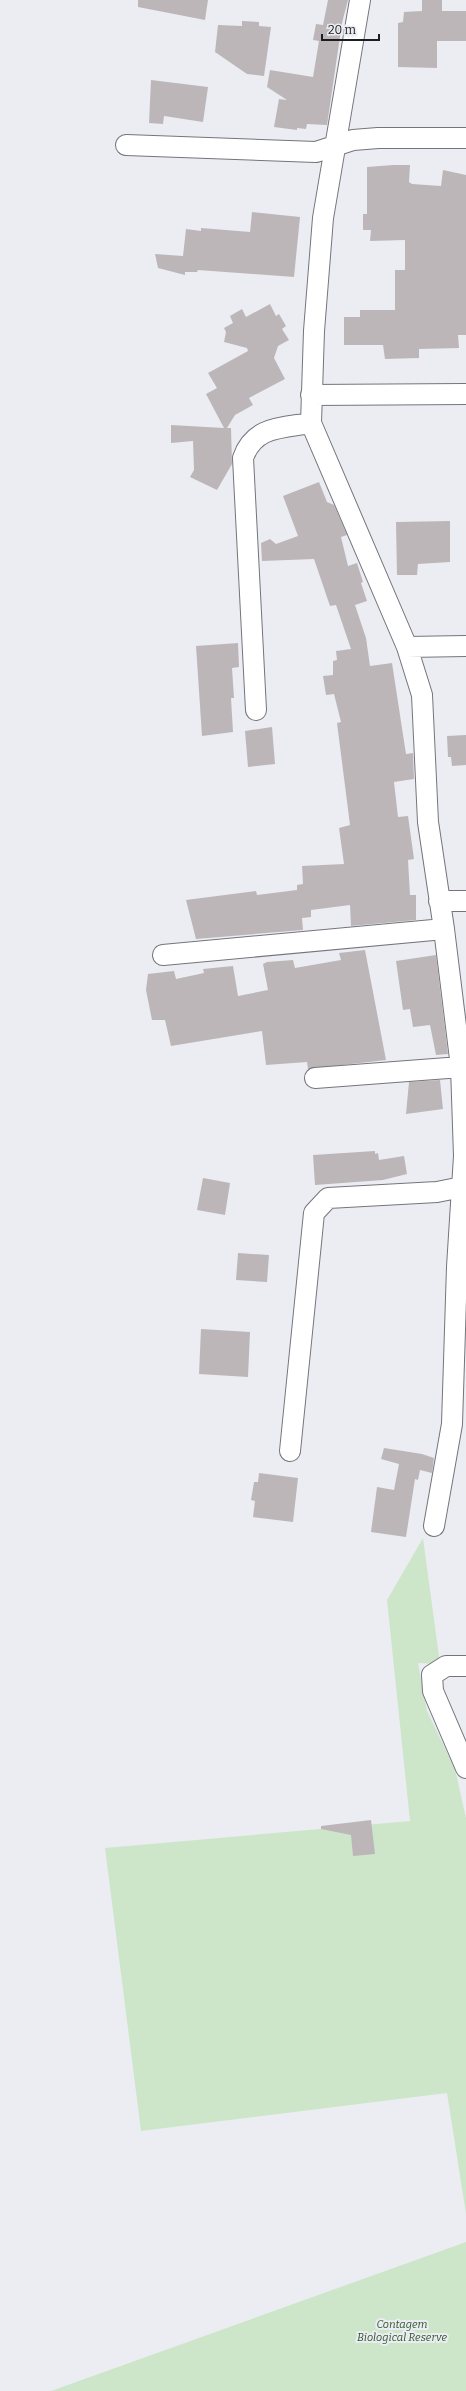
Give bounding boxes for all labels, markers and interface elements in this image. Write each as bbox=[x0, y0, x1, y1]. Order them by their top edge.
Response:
scale bar bbox=[322, 16, 379, 42]
text: 20 m bbox=[328, 23, 357, 37]
park label: Contagem Biological Reserve bbox=[357, 2318, 447, 2344]

